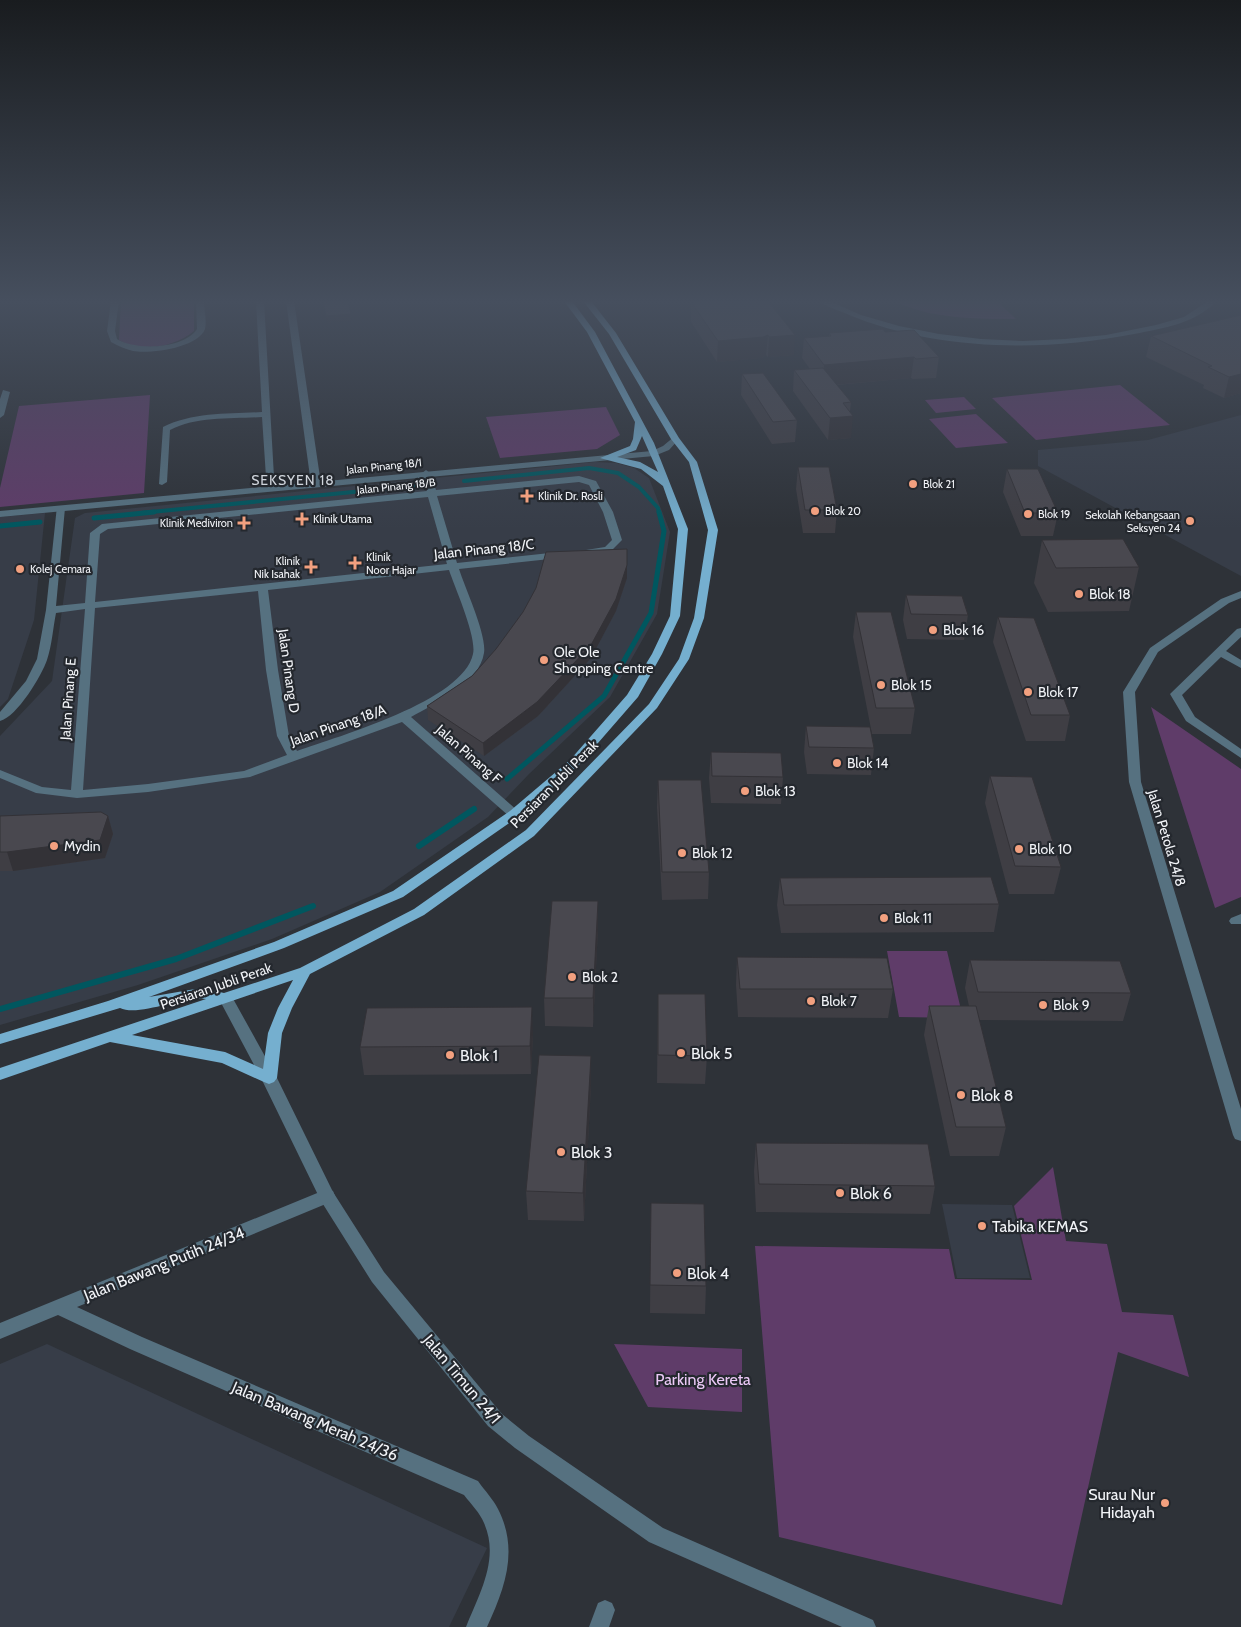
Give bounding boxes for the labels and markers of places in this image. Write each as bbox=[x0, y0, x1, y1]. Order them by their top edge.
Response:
place label: Blok 21 bbox=[923, 477, 955, 491]
marker: Blok 21 bbox=[907, 478, 919, 490]
marker: Klinik Dr. Rosli bbox=[520, 489, 534, 503]
place label: Klinik Dr. Rosli bbox=[538, 489, 603, 503]
place label: Blok 20 bbox=[825, 504, 861, 518]
marker: Blok 20 bbox=[809, 505, 821, 517]
place label: Blok 19 bbox=[1038, 507, 1070, 521]
marker: Blok 19 bbox=[1022, 508, 1034, 520]
place label: Sekolah Kebangsaan Seksyen 24 bbox=[1085, 508, 1181, 535]
marker: Klinik Utama bbox=[295, 512, 309, 526]
place label: Klinik Utama bbox=[313, 512, 373, 526]
marker: Sekolah Kebangsaan Seksyen 24 bbox=[1184, 515, 1196, 527]
place label: Klinik Mediviron bbox=[160, 516, 233, 530]
marker: Klinik Mediviron bbox=[237, 516, 251, 530]
place label: Klinik Noor Hajar bbox=[366, 550, 416, 577]
place label: Klinik Nik Isahak bbox=[254, 554, 300, 581]
marker: Klinik Noor Hajar bbox=[348, 556, 362, 570]
marker: Klinik Nik Isahak bbox=[304, 560, 318, 574]
place label: Kolej Cemara bbox=[30, 562, 91, 576]
marker: Kolej Cemara bbox=[14, 563, 26, 575]
place label: Blok 18 bbox=[1089, 585, 1131, 603]
marker: Blok 18 bbox=[1073, 588, 1085, 600]
place label: Blok 16 bbox=[943, 621, 984, 639]
marker: Blok 16 bbox=[927, 624, 939, 636]
place label: Ole Ole Shopping Centre bbox=[554, 643, 653, 677]
marker: Ole Ole Shopping Centre bbox=[538, 654, 550, 666]
place label: Blok 15 bbox=[891, 676, 932, 694]
marker: Blok 15 bbox=[875, 679, 887, 691]
place label: Blok 17 bbox=[1038, 683, 1078, 701]
marker: Blok 17 bbox=[1022, 686, 1034, 698]
place label: Blok 14 bbox=[847, 754, 888, 772]
marker: Blok 14 bbox=[831, 757, 843, 769]
place label: Blok 13 bbox=[755, 782, 796, 800]
marker: Blok 13 bbox=[739, 785, 751, 797]
place label: Mydin bbox=[64, 837, 101, 855]
marker: Mydin bbox=[48, 840, 60, 852]
place label: Blok 10 bbox=[1029, 840, 1072, 858]
marker: Blok 10 bbox=[1013, 843, 1025, 855]
place label: Blok 12 bbox=[692, 844, 733, 862]
marker: Blok 12 bbox=[676, 847, 688, 859]
place label: Blok 11 bbox=[894, 909, 932, 927]
marker: Blok 11 bbox=[878, 912, 890, 924]
place label: Blok 2 bbox=[582, 968, 618, 986]
marker: Blok 2 bbox=[566, 971, 578, 983]
place label: Blok 7 bbox=[821, 992, 857, 1010]
marker: Blok 7 bbox=[805, 995, 817, 1007]
place label: Blok 9 bbox=[1053, 996, 1090, 1014]
marker: Blok 9 bbox=[1037, 999, 1049, 1011]
place label: Blok 5 bbox=[691, 1044, 732, 1063]
place label: Blok 1 bbox=[460, 1046, 498, 1065]
marker: Blok 5 bbox=[675, 1047, 687, 1059]
marker: Blok 1 bbox=[444, 1049, 456, 1061]
place label: Blok 8 bbox=[971, 1086, 1013, 1105]
marker: Blok 8 bbox=[955, 1089, 967, 1101]
place label: Blok 3 bbox=[571, 1143, 612, 1162]
marker: Blok 3 bbox=[555, 1146, 567, 1158]
place label: Blok 6 bbox=[850, 1184, 892, 1203]
marker: Blok 6 bbox=[834, 1187, 846, 1199]
place label: Tabika KEMAS bbox=[992, 1217, 1088, 1236]
marker: Tabika KEMAS bbox=[976, 1220, 988, 1232]
place label: Blok 4 bbox=[687, 1264, 729, 1283]
marker: Blok 4 bbox=[671, 1267, 683, 1279]
place label: Surau Nur Hidayah bbox=[1088, 1485, 1156, 1522]
marker: Surau Nur Hidayah bbox=[1159, 1497, 1171, 1509]

